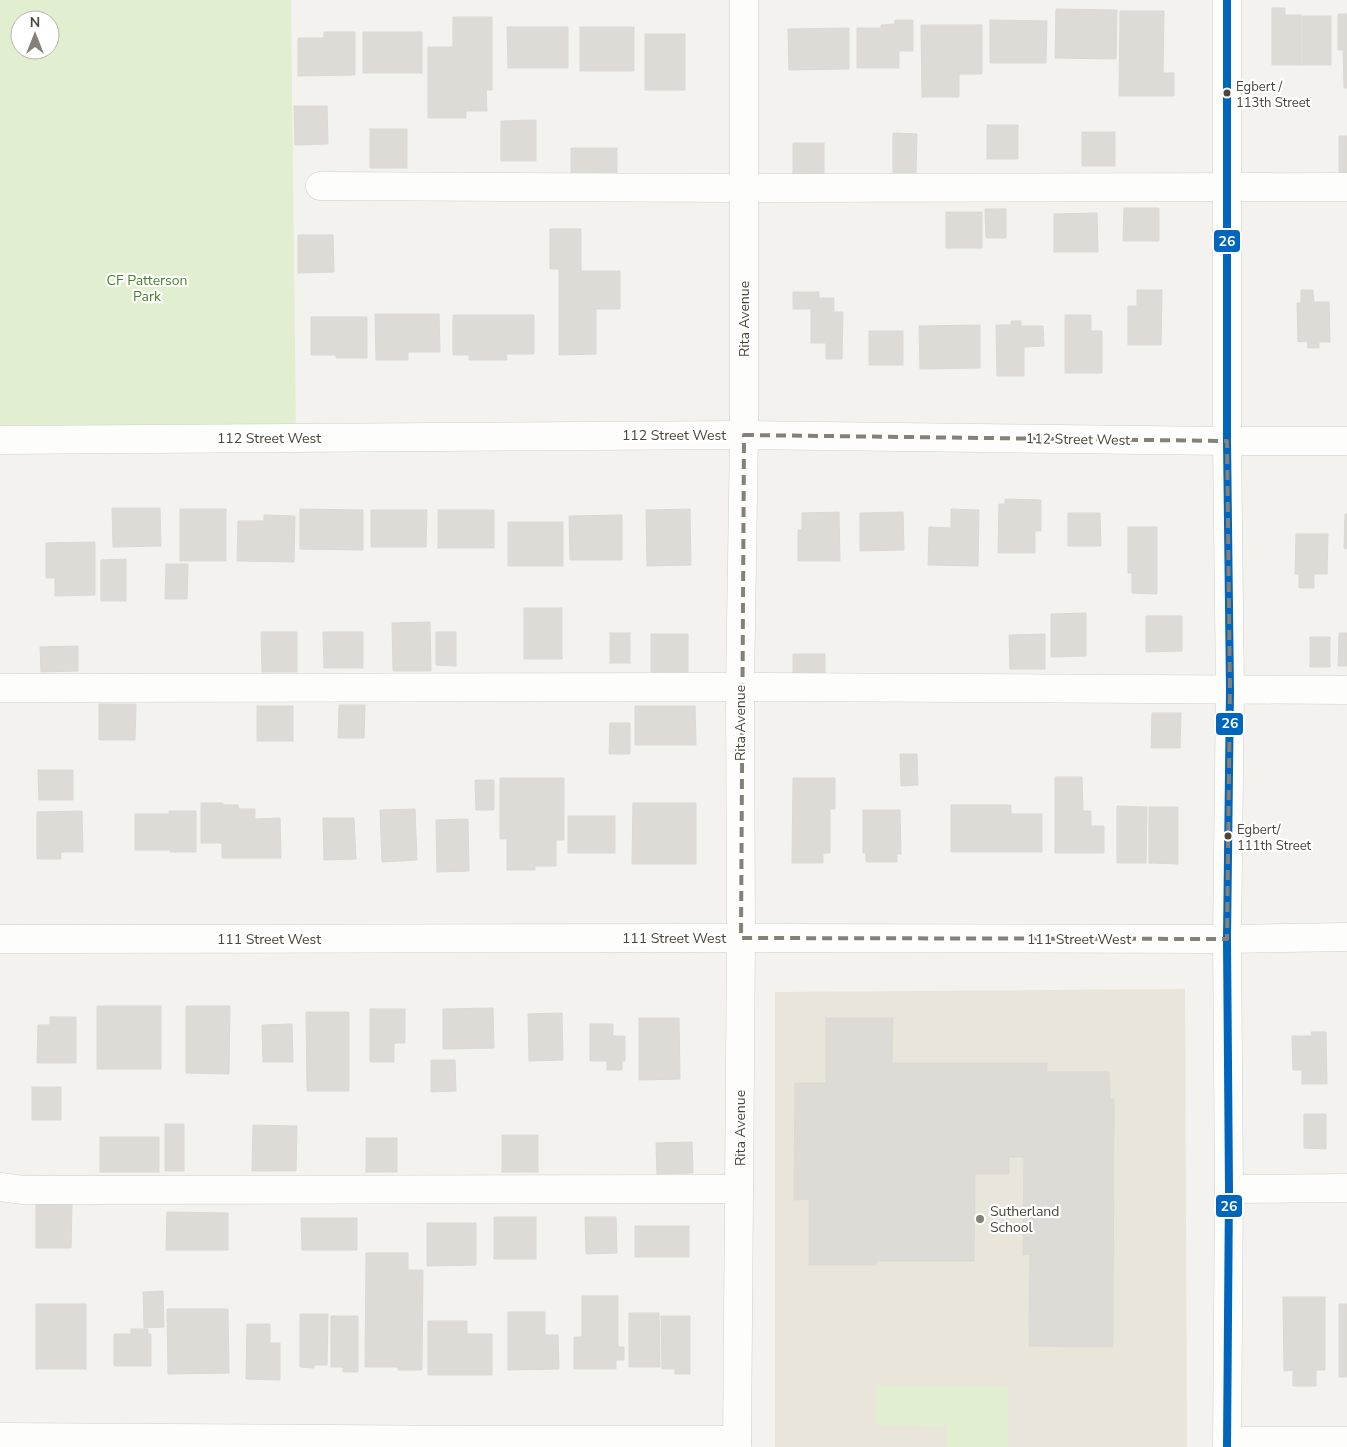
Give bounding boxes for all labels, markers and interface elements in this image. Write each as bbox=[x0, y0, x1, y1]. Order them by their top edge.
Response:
north arrow bbox=[10, 10, 60, 60]
text: N bbox=[30, 13, 40, 32]
place label: Egbert / 113th Street bbox=[1236, 78, 1311, 112]
marker: Egbert / 113th Street bbox=[1222, 88, 1232, 98]
line badge: 26 bbox=[1213, 229, 1241, 253]
text: 26 bbox=[1219, 232, 1235, 251]
park label: CF Patterson Park bbox=[106, 271, 188, 306]
street label: Rita Avenue bbox=[735, 281, 754, 357]
street label: 112 Street West bbox=[622, 426, 726, 445]
street label: 112 Street West bbox=[217, 429, 321, 448]
street label: 112 Street West bbox=[1026, 429, 1130, 450]
street label: Rita Avenue bbox=[731, 685, 750, 761]
line badge: 26 bbox=[1215, 712, 1244, 736]
text: 26 bbox=[1222, 714, 1238, 733]
place label: Egbert/ 111th Street bbox=[1237, 821, 1312, 855]
marker: Egbert/ 111th Street bbox=[1223, 831, 1233, 841]
street label: 111 Street West bbox=[622, 929, 726, 948]
street label: 111 Street West bbox=[217, 930, 321, 949]
street label: 111 Street West bbox=[1027, 930, 1131, 949]
street label: Rita Avenue bbox=[731, 1090, 750, 1166]
line badge: 26 bbox=[1215, 1194, 1243, 1218]
text: 26 bbox=[1221, 1197, 1237, 1216]
place label: Sutherland School bbox=[990, 1202, 1059, 1237]
marker: Sutherland School bbox=[974, 1213, 986, 1225]

